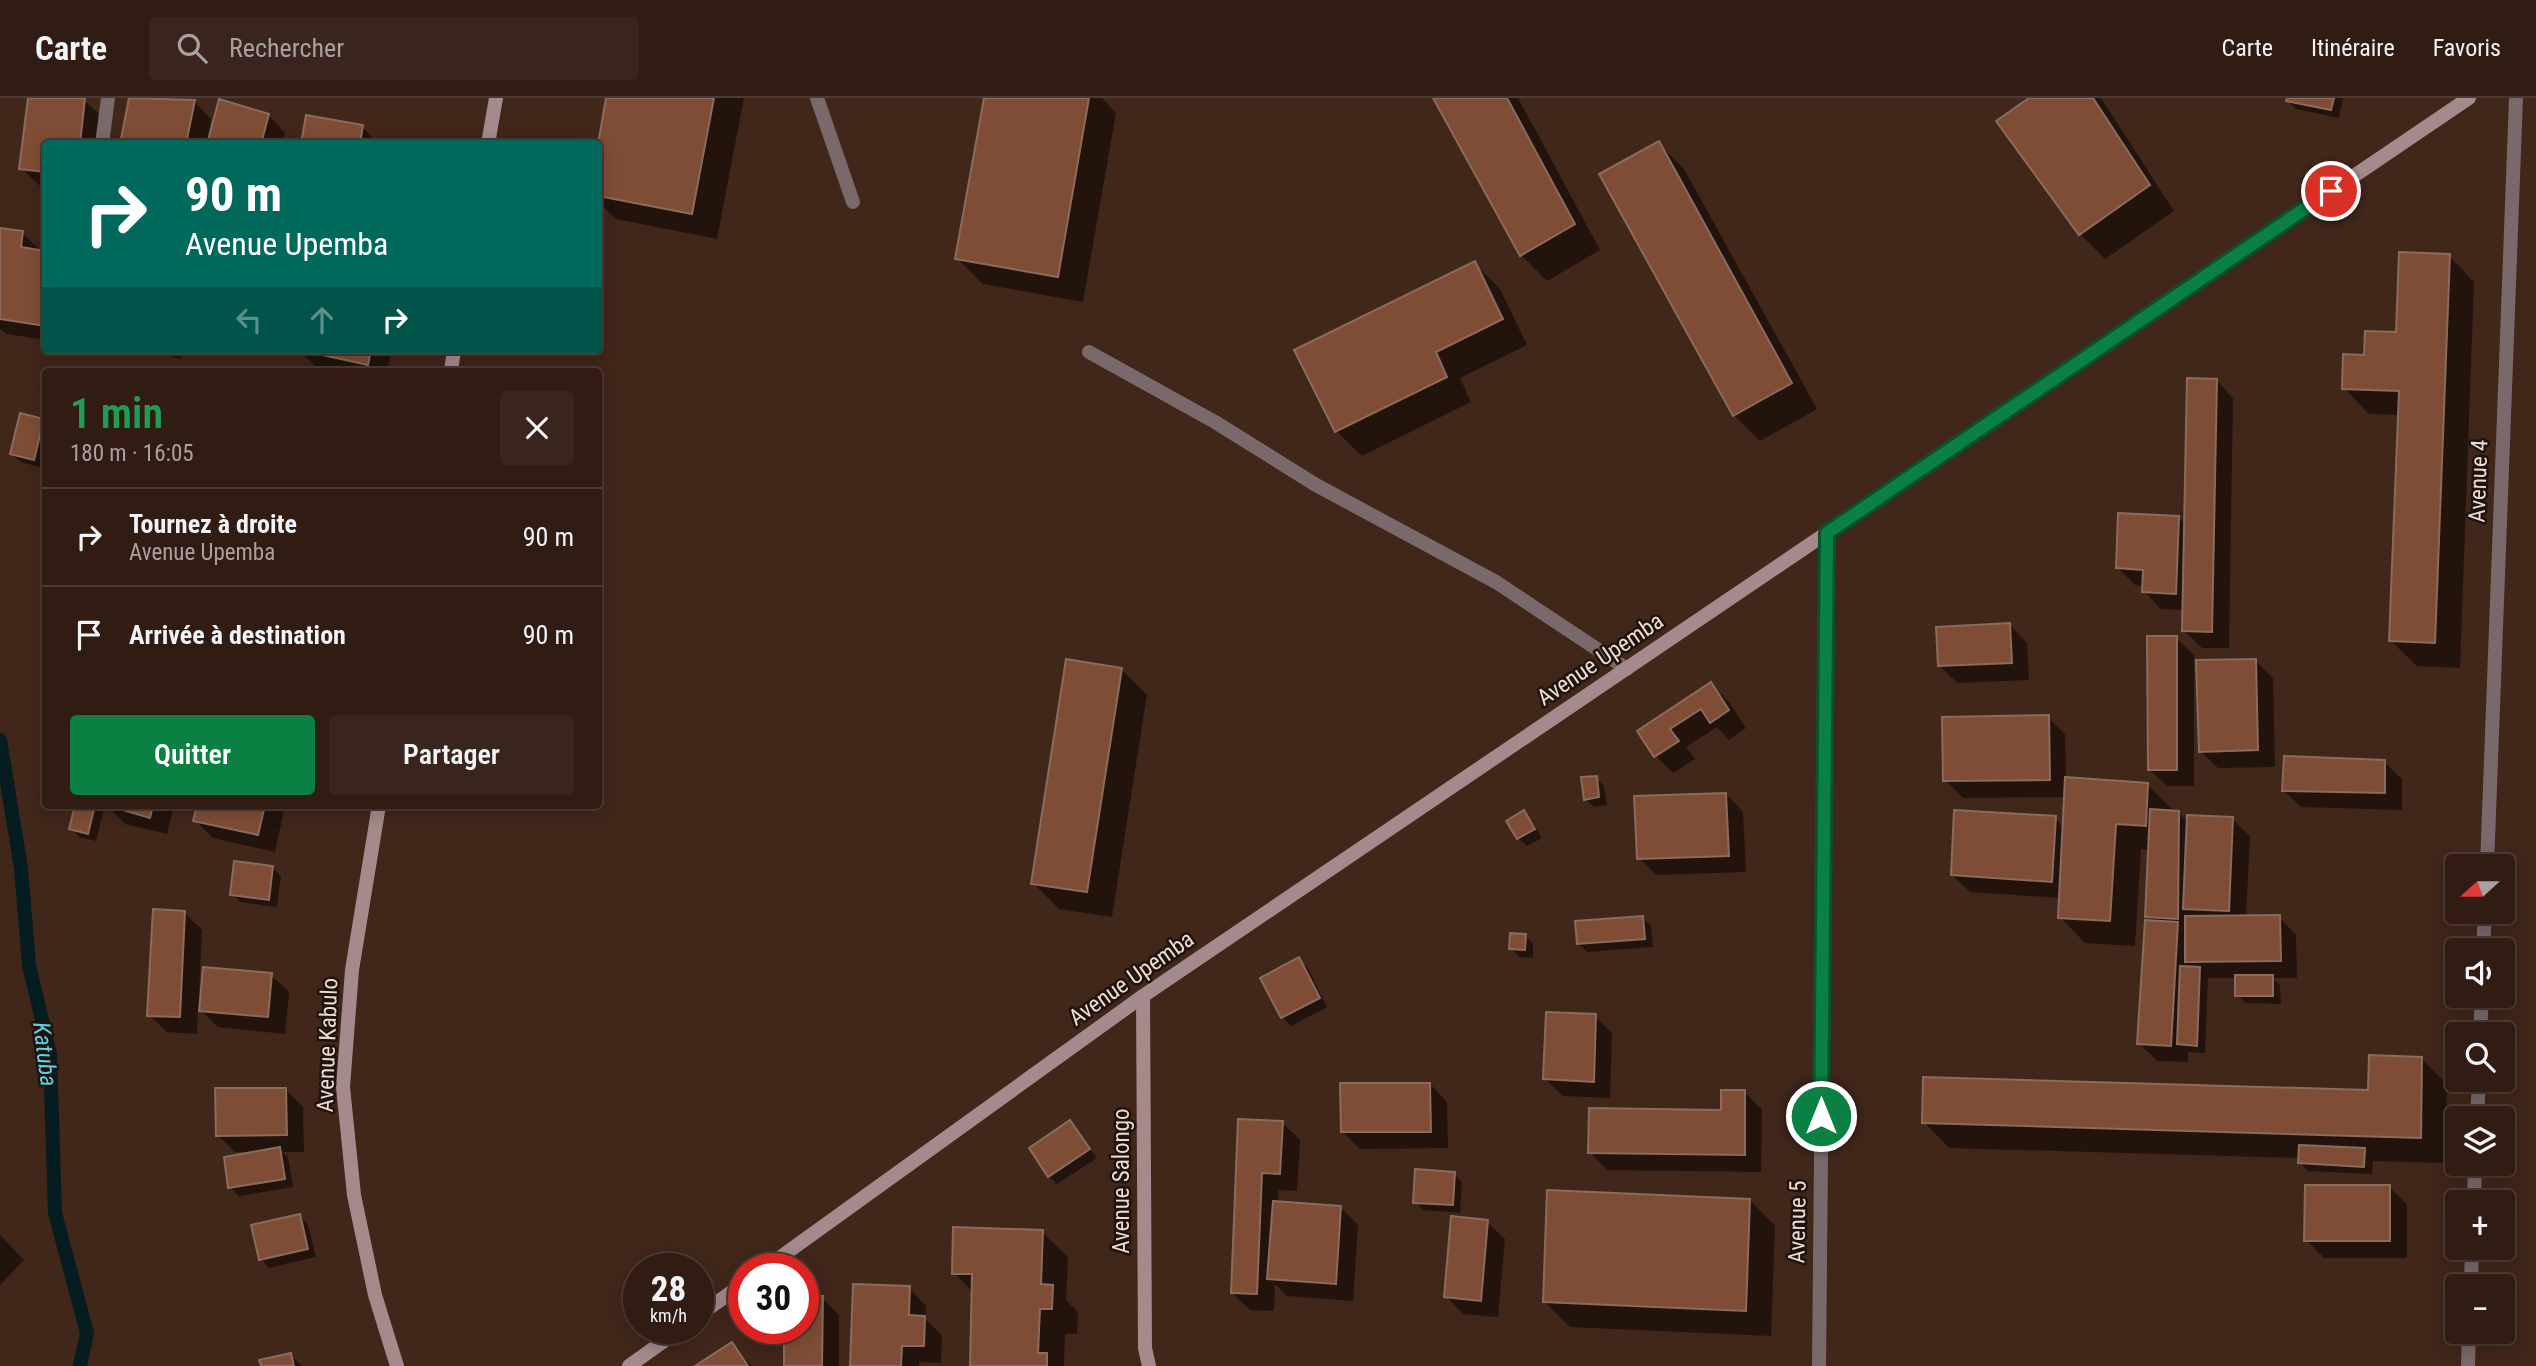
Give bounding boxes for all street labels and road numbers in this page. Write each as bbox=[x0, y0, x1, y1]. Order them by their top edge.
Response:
street label: Avenue 4 bbox=[2464, 439, 2493, 523]
street label: Avenue Upemba bbox=[1532, 607, 1668, 711]
street label: Avenue Upemba bbox=[1064, 925, 1199, 1031]
street label: Avenue Kabulo bbox=[312, 977, 343, 1113]
street label: Avenue Salongo bbox=[1108, 1108, 1135, 1254]
street label: Avenue 5 bbox=[1783, 1180, 1812, 1264]

